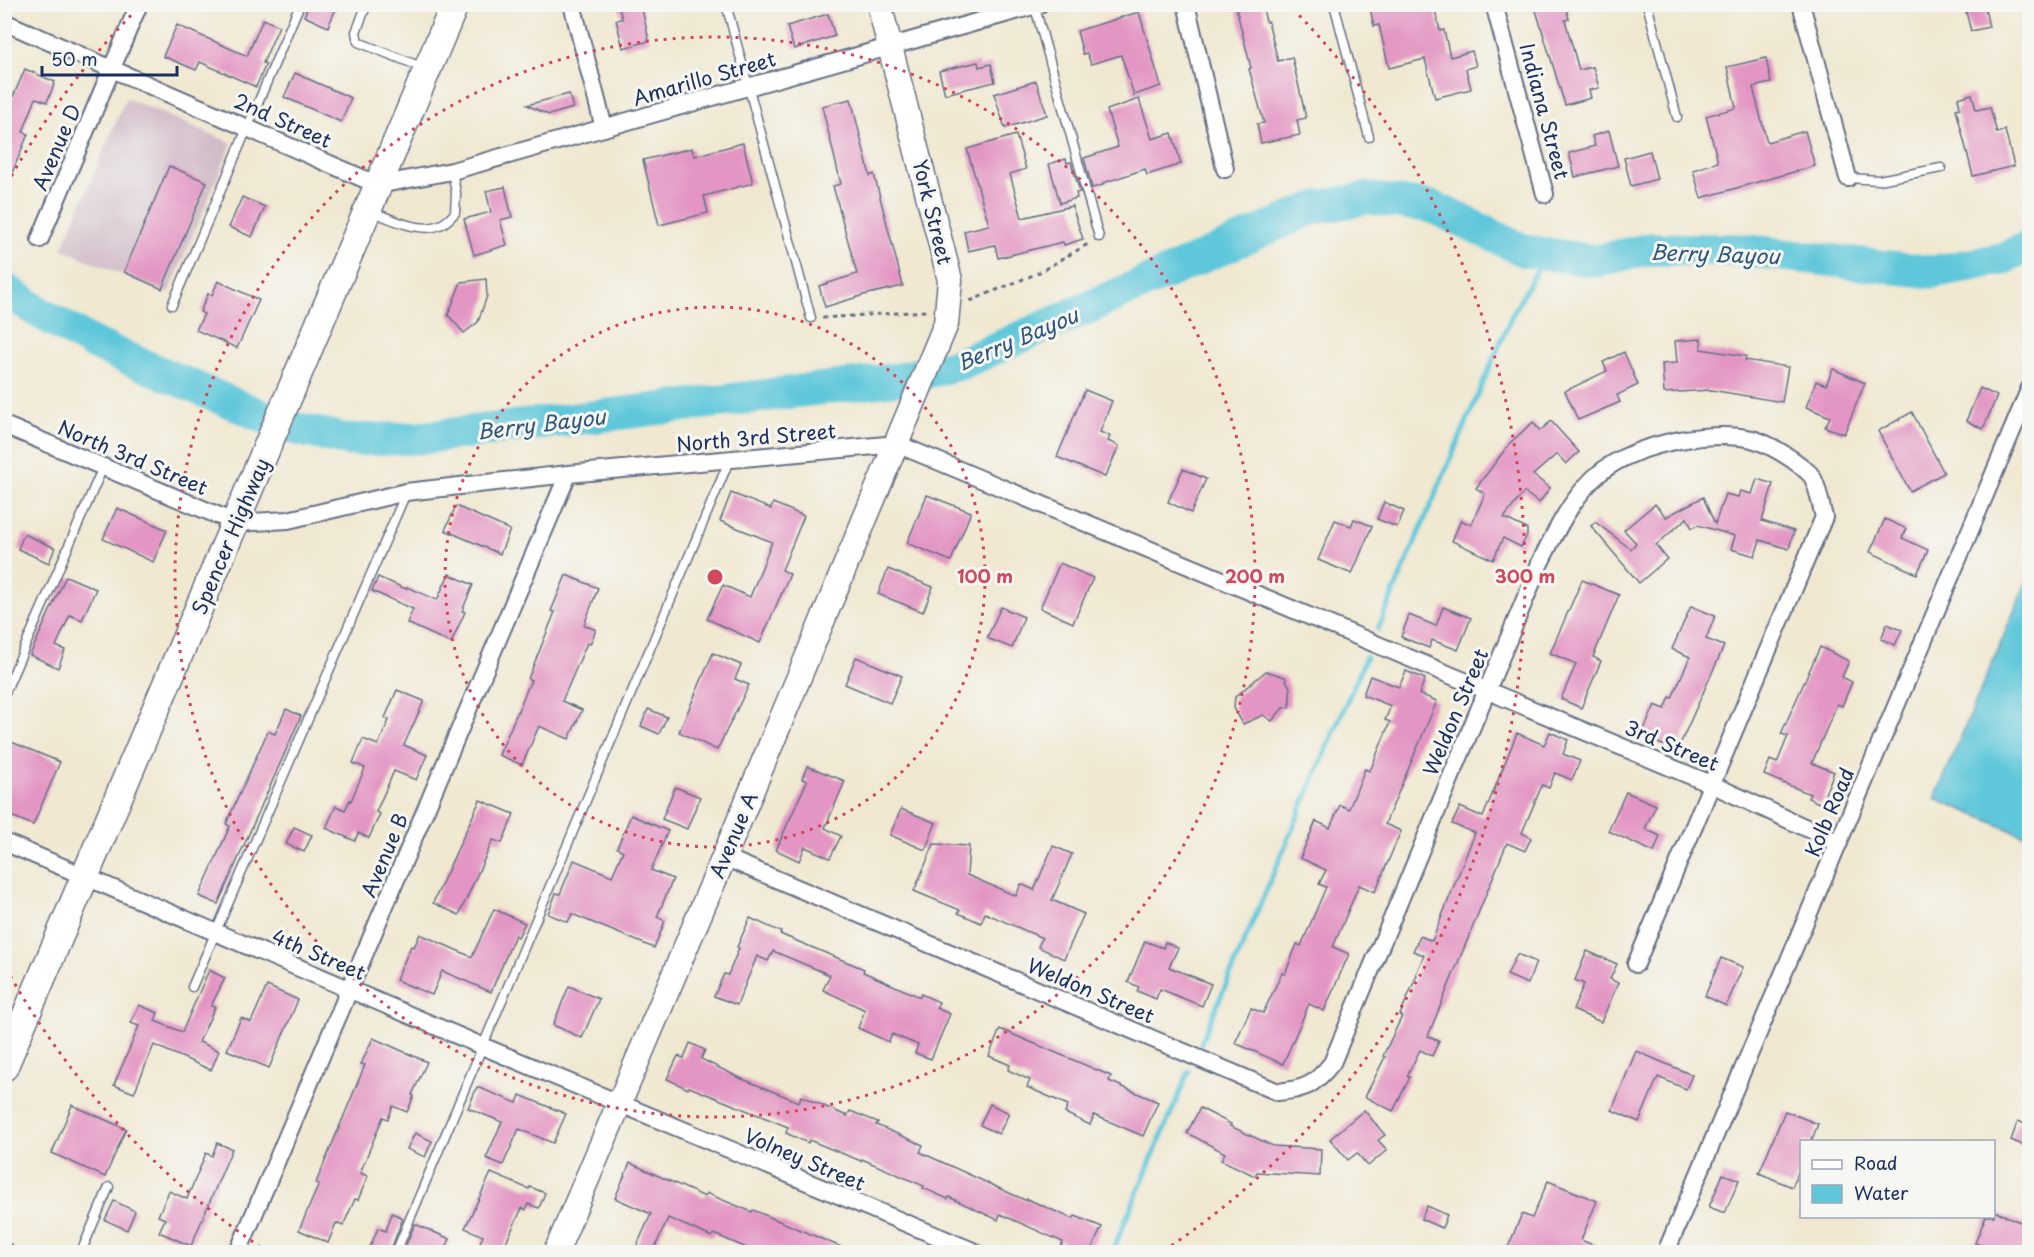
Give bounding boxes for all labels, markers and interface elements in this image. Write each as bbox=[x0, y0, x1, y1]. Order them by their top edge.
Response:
scale bar bbox=[42, 39, 177, 77]
street label: Indiana Street bbox=[1512, 40, 1578, 182]
street label: Amarillo Street bbox=[629, 43, 779, 113]
text: 50 m bbox=[51, 45, 98, 72]
street label: 2nd Street bbox=[229, 85, 337, 155]
street label: Avenue D bbox=[24, 99, 88, 195]
street label: York Street bbox=[905, 156, 961, 268]
water label: Berry Bayou bbox=[1650, 235, 1782, 271]
water label: Berry Bayou bbox=[951, 297, 1084, 378]
water label: Berry Bayou bbox=[475, 399, 609, 447]
street label: North 3rd Street bbox=[53, 412, 213, 502]
street label: North 3rd Street bbox=[675, 415, 837, 459]
street label: Spencer Highway bbox=[183, 453, 277, 619]
text: 100 m bbox=[957, 562, 1013, 589]
text: 200 m bbox=[1225, 562, 1285, 589]
text: 300 m bbox=[1495, 562, 1555, 589]
centre of rings bbox=[705, 567, 725, 587]
street label: Weldon Street bbox=[1415, 644, 1495, 780]
street label: 3rd Street bbox=[1620, 712, 1724, 778]
street label: Kolb Road bbox=[1797, 763, 1861, 861]
street label: Avenue A bbox=[701, 787, 765, 883]
street label: Avenue B bbox=[353, 808, 415, 902]
street label: 4th Street bbox=[268, 921, 370, 987]
street label: Weldon Street bbox=[1023, 950, 1159, 1030]
street label: Volney Street bbox=[740, 1120, 870, 1198]
legend bbox=[1800, 1140, 1995, 1218]
text: Road bbox=[1854, 1149, 1898, 1176]
text: Water bbox=[1854, 1179, 1909, 1206]

